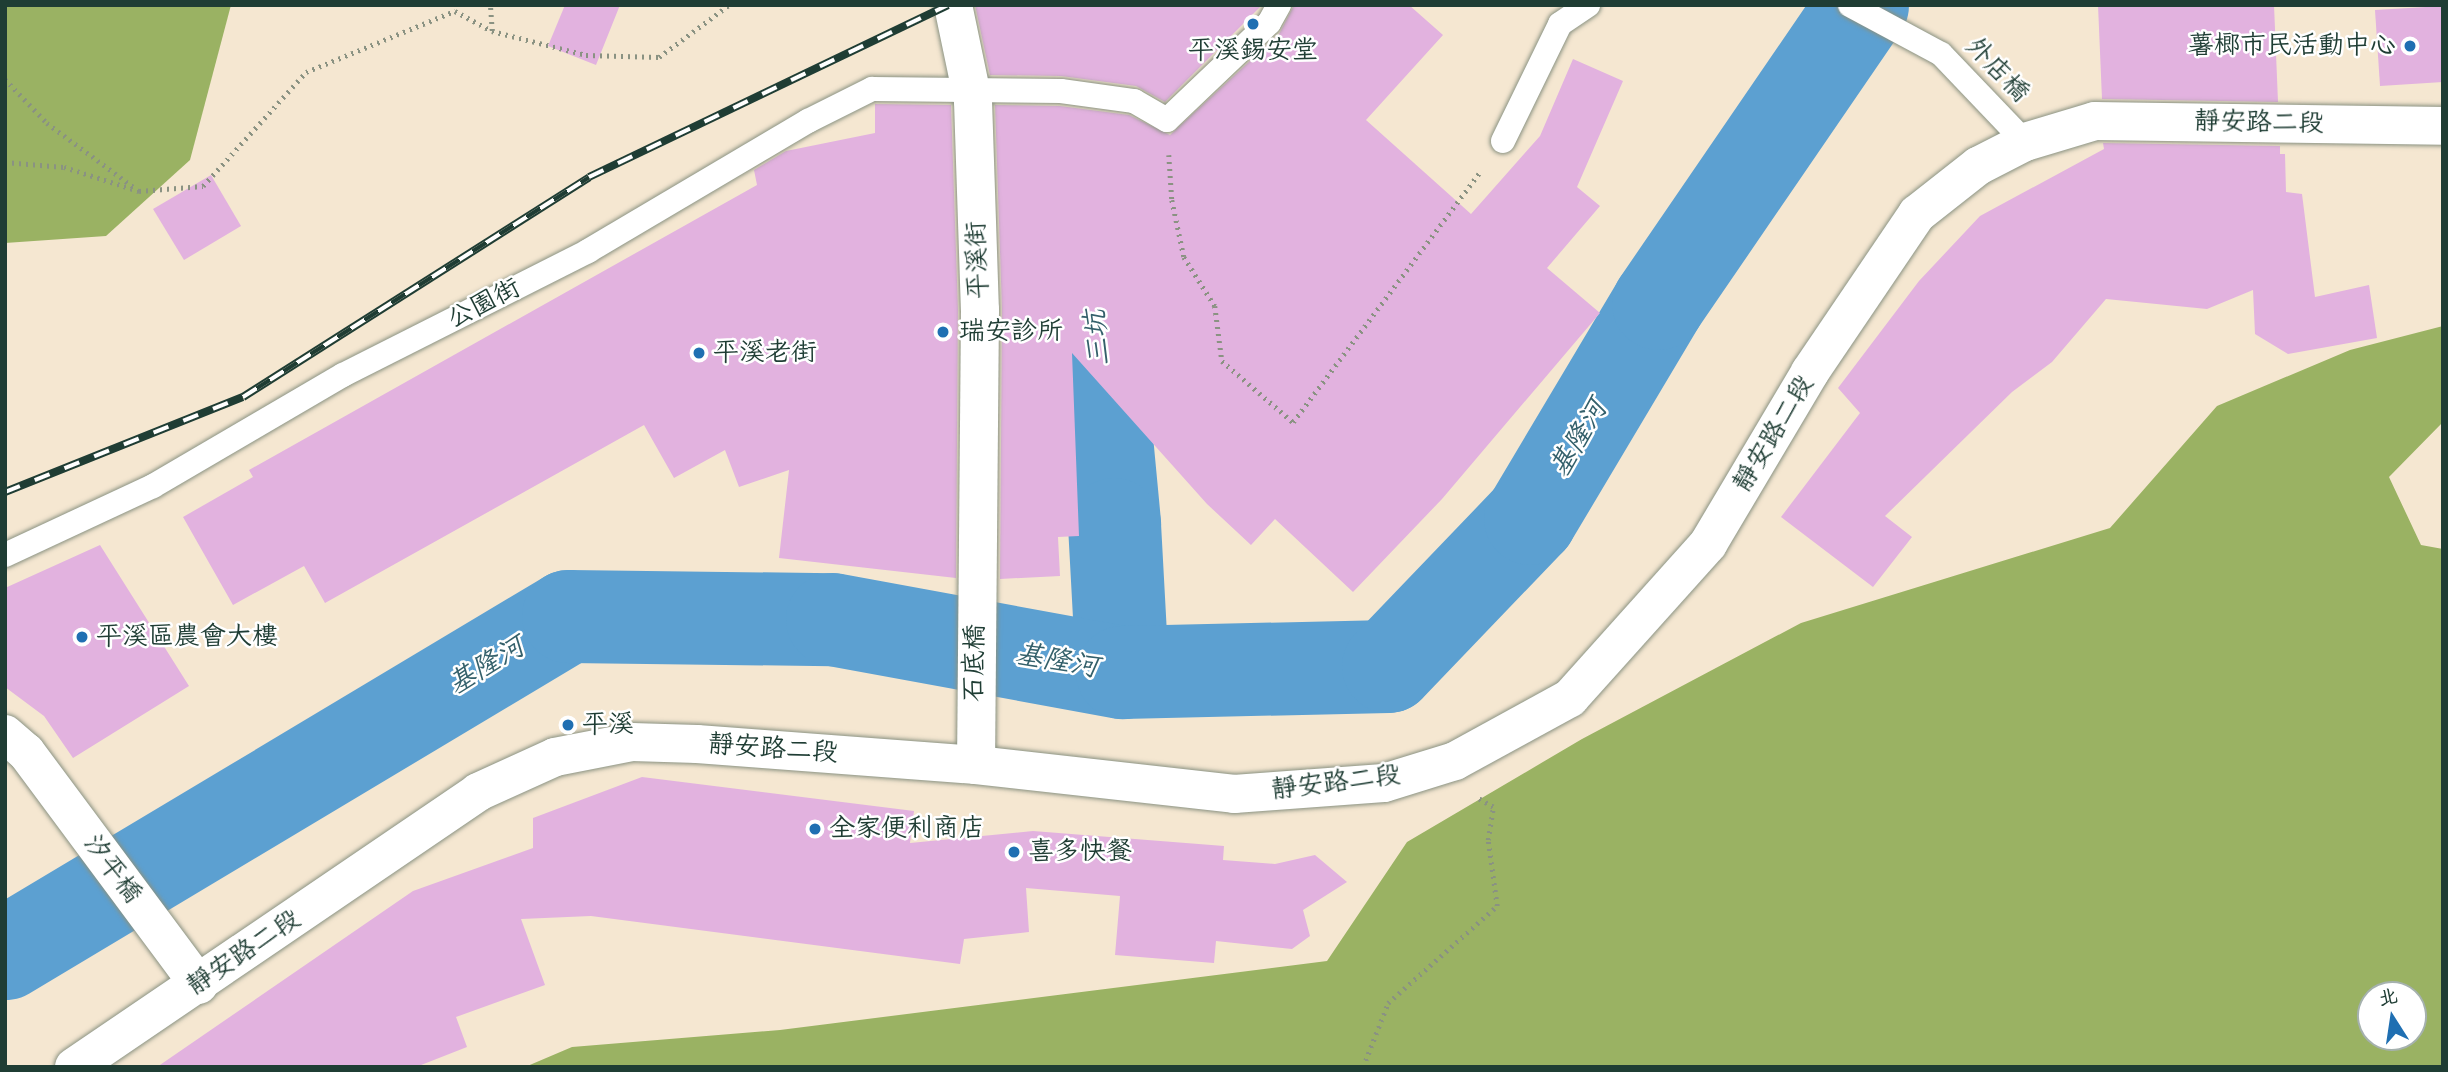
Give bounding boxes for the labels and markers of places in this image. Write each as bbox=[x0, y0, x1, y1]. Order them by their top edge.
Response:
marker: 平溪錫安堂 bbox=[1245, 16, 1261, 32]
place label: 薯榔市民活動中心 bbox=[2188, 30, 2396, 62]
place label: 平溪錫安堂 bbox=[1188, 35, 1318, 67]
marker: 薯榔市民活動中心 bbox=[2402, 38, 2418, 54]
place label: 瑞安診所 bbox=[959, 316, 1063, 348]
marker: 瑞安診所 bbox=[933, 322, 953, 342]
place label: 平溪老街 bbox=[713, 337, 817, 369]
marker: 平溪老街 bbox=[691, 345, 707, 361]
place label: 平溪區農會大樓 bbox=[96, 621, 278, 653]
marker: 平溪區農會大樓 bbox=[74, 629, 90, 645]
place label: 平溪 bbox=[582, 709, 634, 741]
marker: 平溪 bbox=[560, 717, 576, 733]
place label: 全家便利商店 bbox=[829, 813, 985, 845]
marker: 全家便利商店 bbox=[807, 821, 823, 837]
place label: 喜多快餐 bbox=[1028, 836, 1132, 868]
marker: 喜多快餐 bbox=[1006, 844, 1022, 860]

